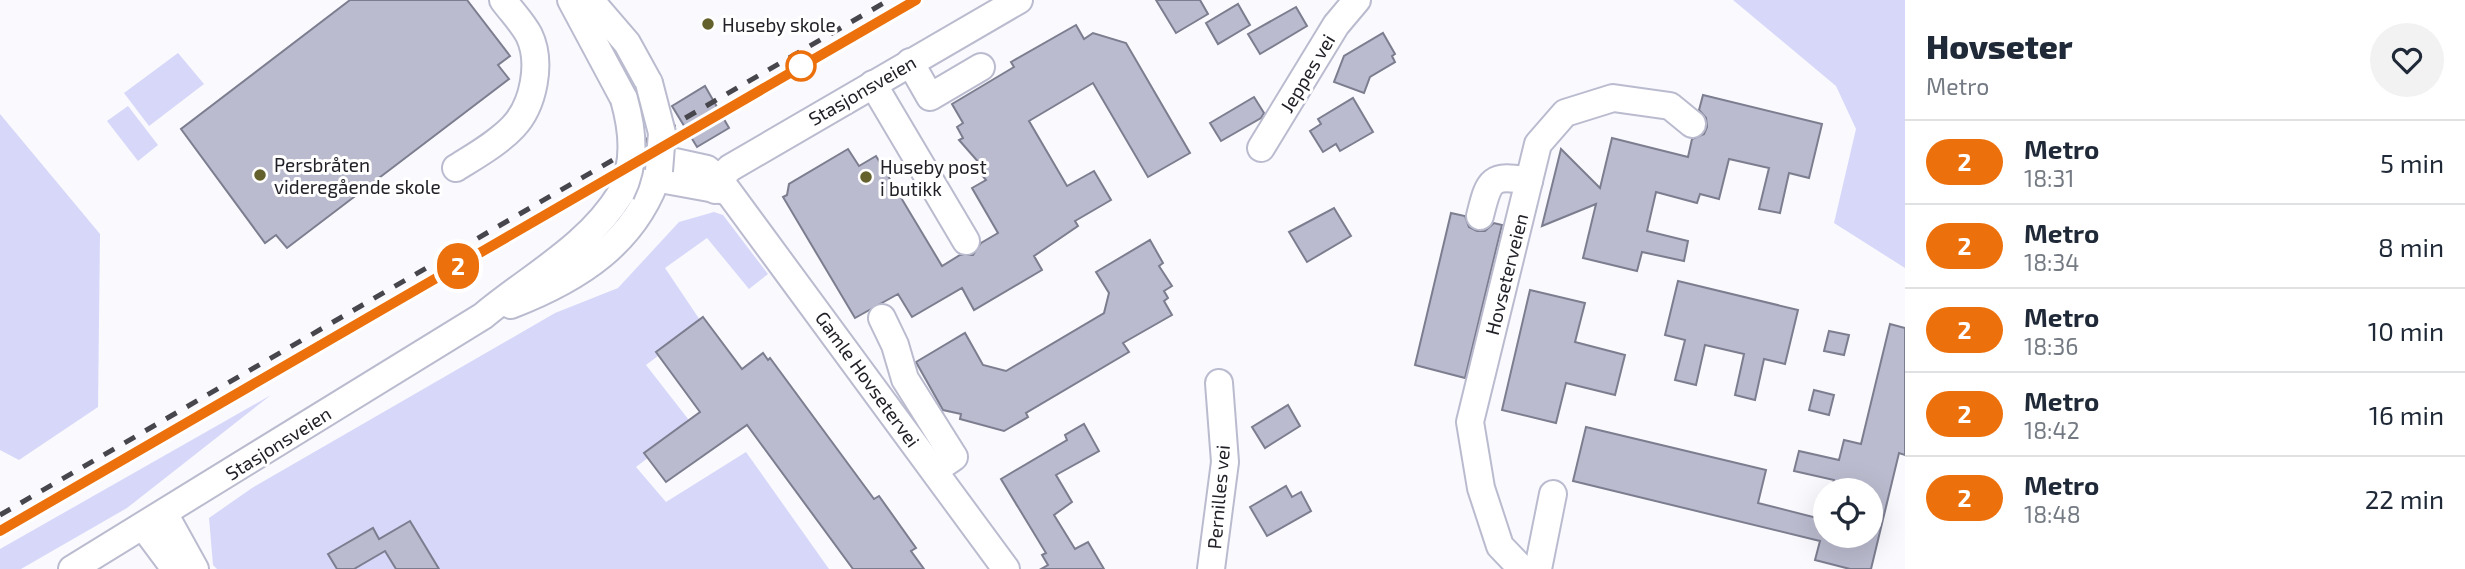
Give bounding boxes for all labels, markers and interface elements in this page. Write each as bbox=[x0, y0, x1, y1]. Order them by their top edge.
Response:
place label: Huseby skole bbox=[722, 13, 836, 36]
marker: Huseby skole bbox=[700, 16, 716, 32]
button: heart bbox=[2370, 23, 2444, 97]
text: Hovseter bbox=[1926, 26, 2072, 66]
street label: Jeppes vei bbox=[1275, 30, 1339, 116]
street label: Stasjonsveien bbox=[804, 50, 920, 130]
unlabelled marker bbox=[786, 51, 816, 81]
text: Metro bbox=[1926, 72, 1989, 100]
text: Metro bbox=[2024, 133, 2099, 164]
text: 2 bbox=[1958, 147, 1971, 176]
text: 5 min bbox=[2380, 147, 2444, 178]
place label: Persbråten videregående skole bbox=[274, 153, 441, 198]
place label: Huseby post i butikk bbox=[880, 155, 987, 200]
text: 18:31 bbox=[2024, 164, 2075, 192]
marker: Persbråten videregående skole bbox=[252, 167, 268, 183]
marker: Huseby post i butikk bbox=[858, 169, 874, 185]
street label: Hovseterveien bbox=[1480, 211, 1532, 337]
text: Metro bbox=[2024, 217, 2099, 248]
text: 2 bbox=[1958, 231, 1971, 260]
text: 8 min bbox=[2378, 231, 2444, 262]
line badge: 2 bbox=[435, 243, 481, 289]
text: 18:34 bbox=[2024, 248, 2079, 276]
text: 2 bbox=[451, 251, 465, 280]
text: Metro bbox=[2024, 301, 2099, 332]
street label: Gamle Hovsetervei bbox=[811, 307, 925, 451]
text: 2 bbox=[1958, 315, 1971, 344]
text: 10 min bbox=[2368, 315, 2444, 346]
text: 18:36 bbox=[2024, 332, 2079, 360]
text: Metro bbox=[2024, 385, 2099, 416]
text: 2 bbox=[1958, 399, 1971, 428]
text: 16 min bbox=[2369, 399, 2444, 430]
street label: Stasjonsveien bbox=[221, 401, 335, 485]
text: 18:42 bbox=[2024, 416, 2080, 444]
street label: Pernilles vei bbox=[1202, 444, 1234, 550]
text: Metro bbox=[2024, 469, 2099, 500]
map controls bbox=[1813, 478, 1883, 548]
button: locate bbox=[1813, 478, 1883, 548]
text: 2 bbox=[1958, 483, 1971, 512]
text: 22 min bbox=[2365, 483, 2444, 514]
text: 18:48 bbox=[2024, 500, 2081, 528]

